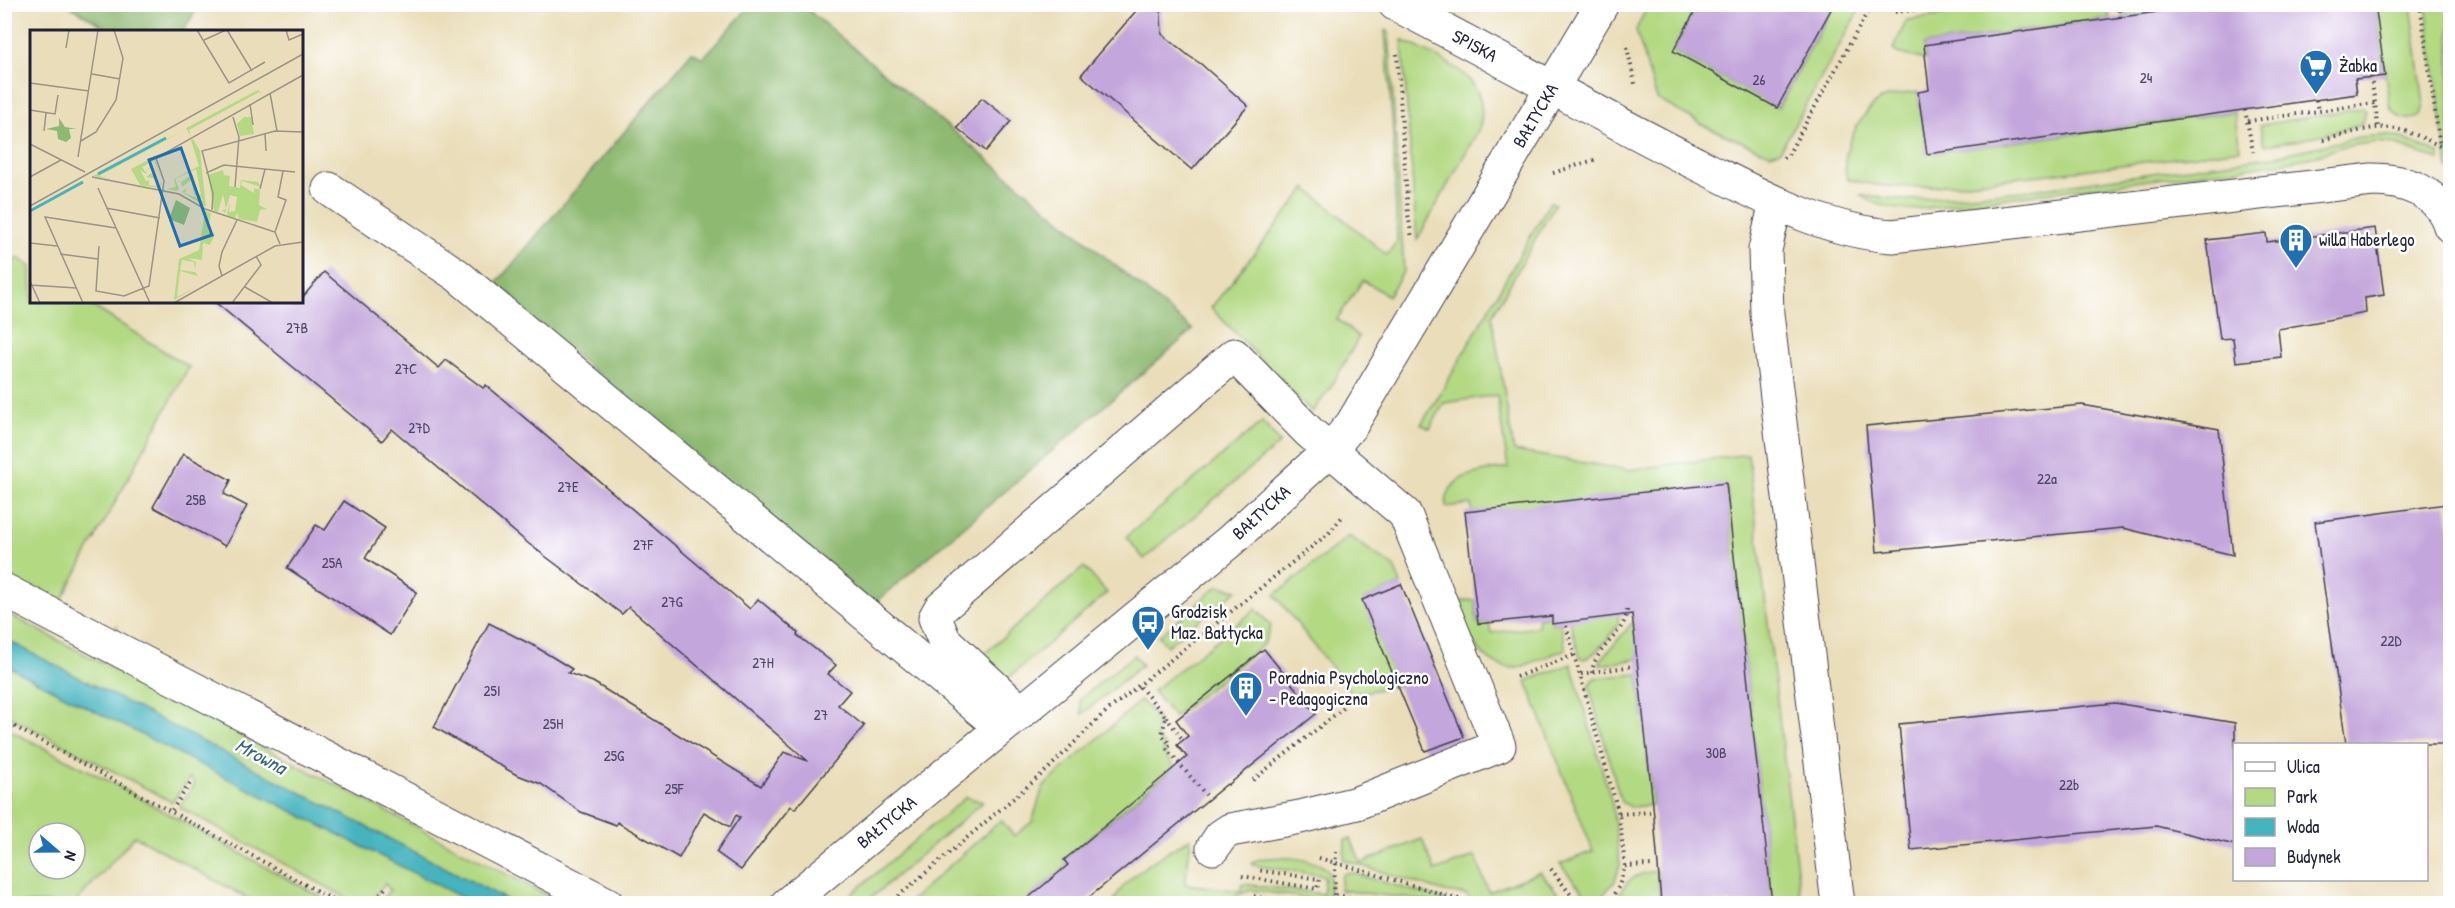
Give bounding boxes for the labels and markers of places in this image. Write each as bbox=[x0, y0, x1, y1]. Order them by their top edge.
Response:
supermarket icon: Żabka bbox=[2298, 48, 2334, 95]
place label: Żabka bbox=[2339, 53, 2377, 78]
building icon: willa Haberlego bbox=[2278, 222, 2314, 269]
place label: willa Haberlego bbox=[2319, 227, 2415, 252]
place label: Grodzisk Maz. Bałtycka bbox=[1171, 599, 1263, 645]
bus stop icon: Grodzisk Maz. Bałtycka bbox=[1130, 604, 1166, 651]
place label: Poradnia Psychologiczno - Pedagogiczna bbox=[1269, 665, 1428, 711]
building icon: Poradnia Psychologiczno - Pedagogiczna bbox=[1228, 670, 1264, 717]

